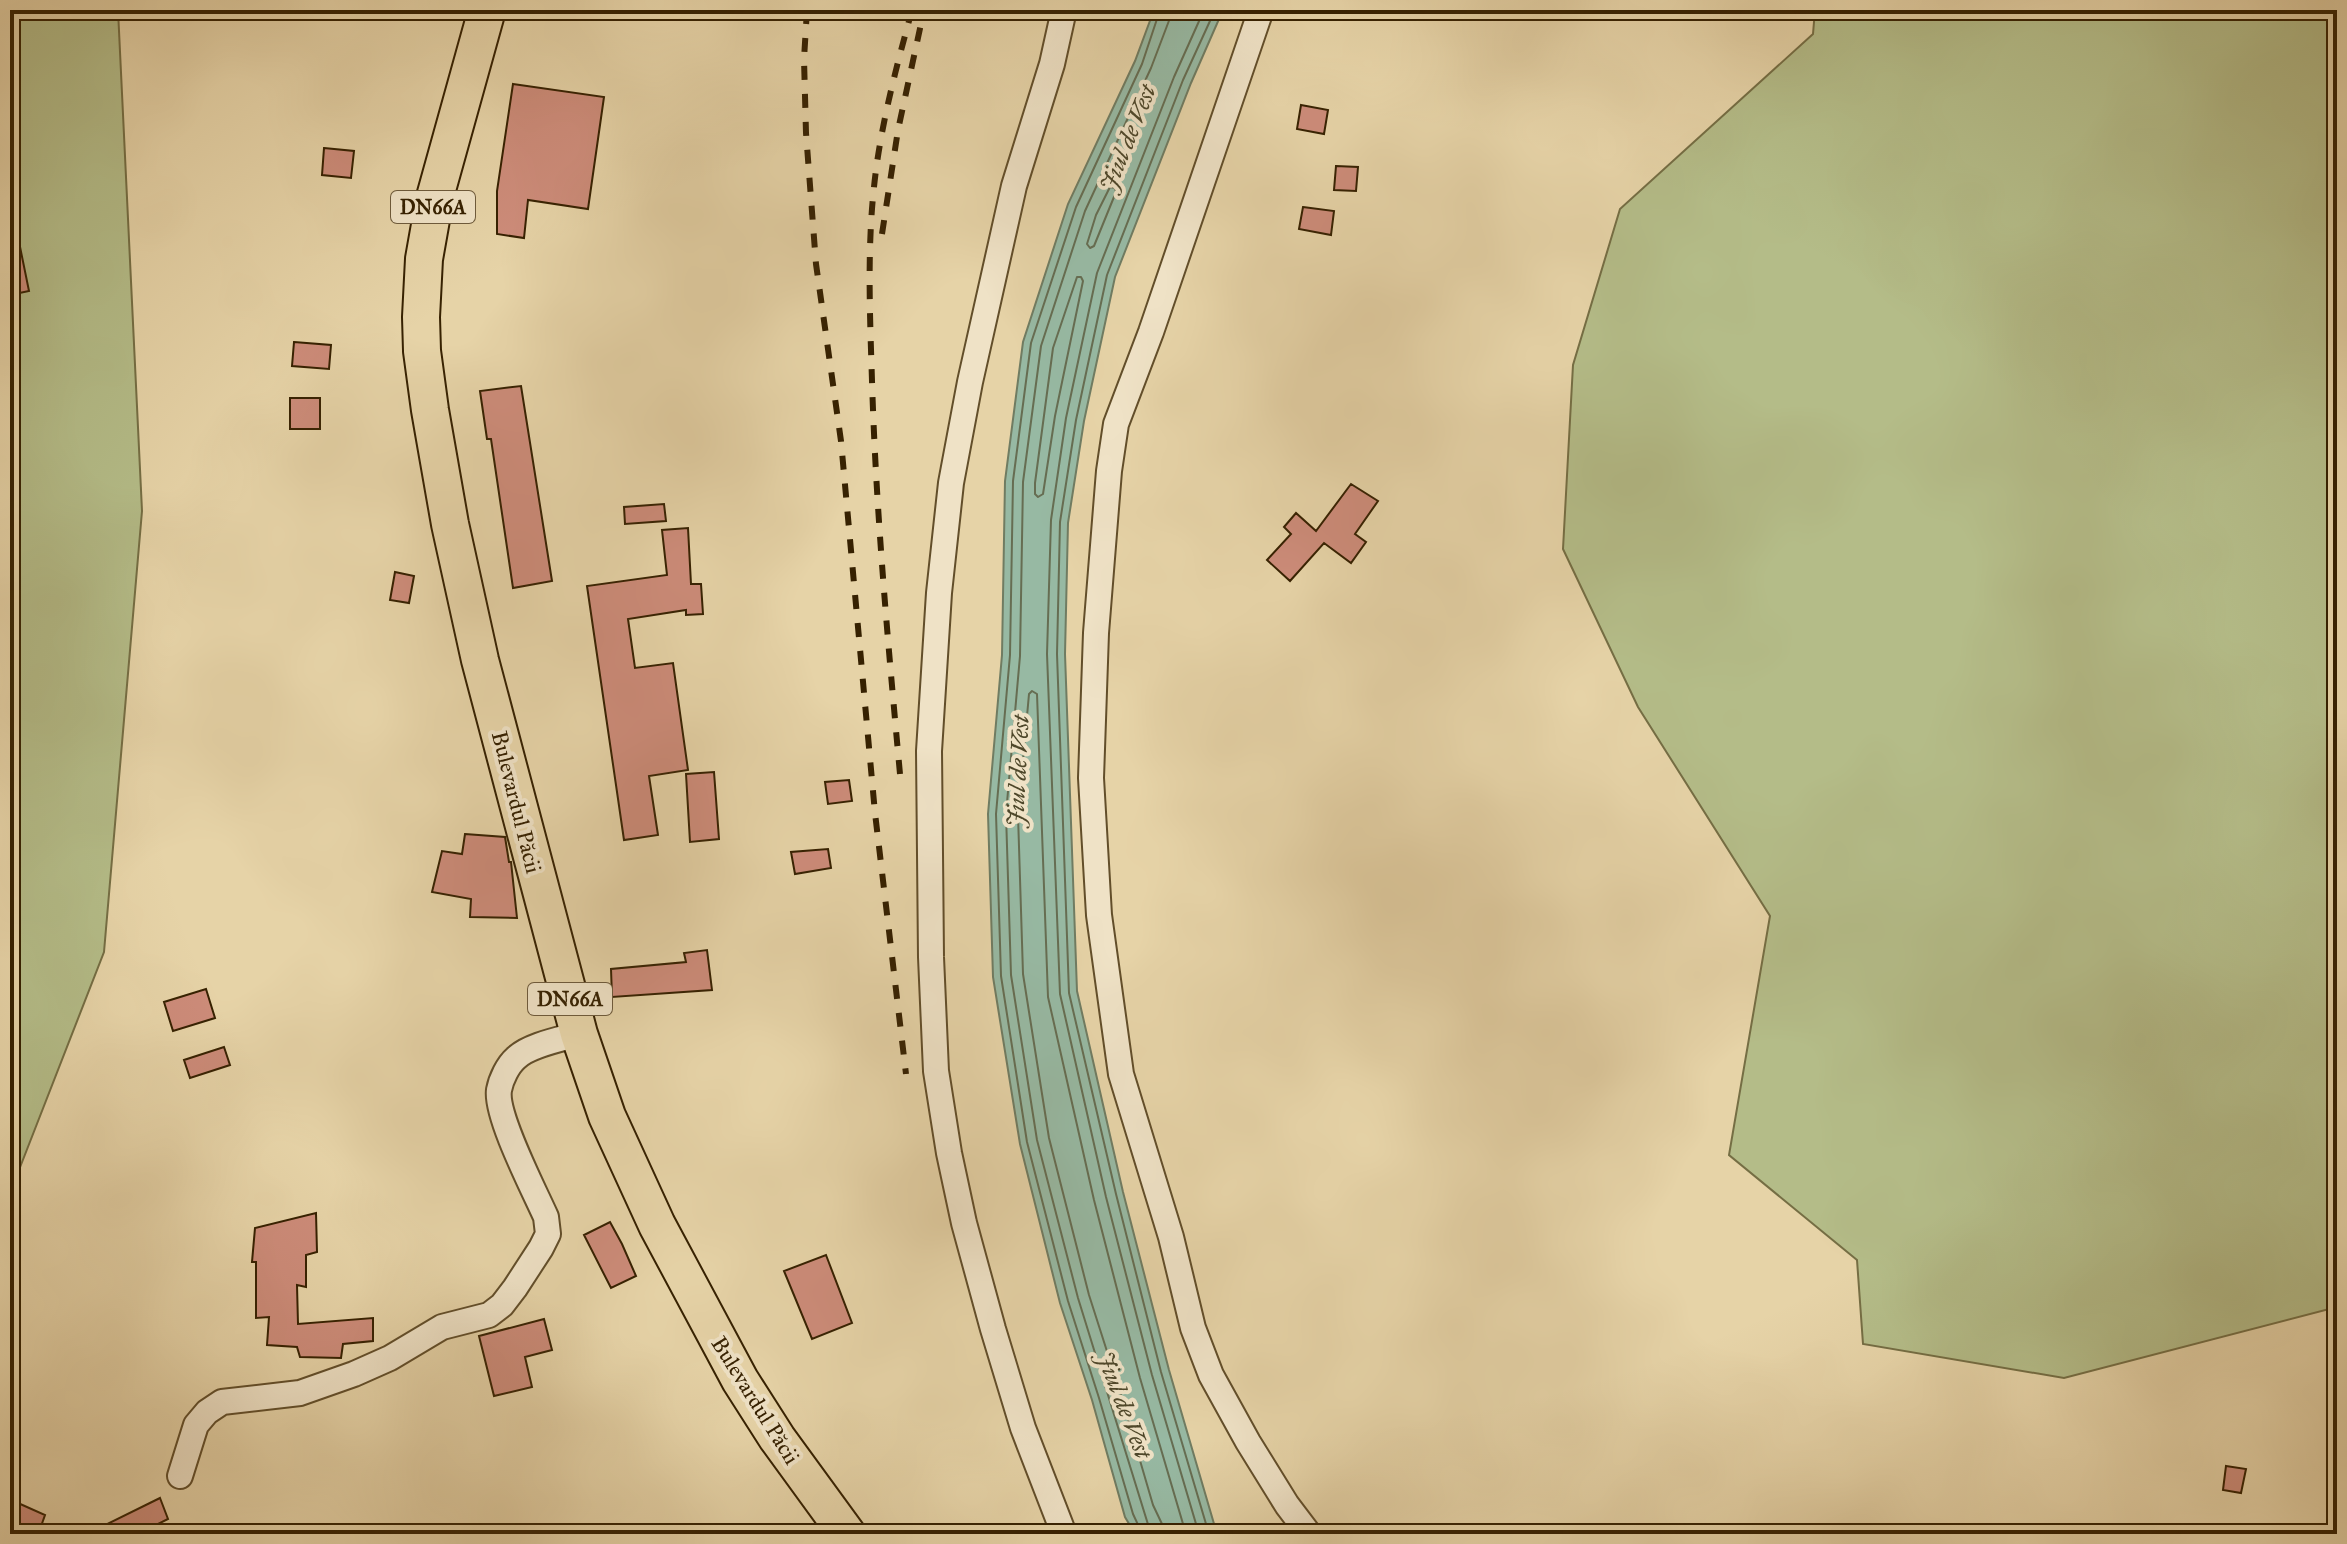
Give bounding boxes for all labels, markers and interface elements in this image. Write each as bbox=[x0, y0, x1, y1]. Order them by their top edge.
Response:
water label: Jiul de Vest bbox=[1092, 79, 1163, 197]
road number: DN66A bbox=[391, 191, 475, 223]
water label: Jiul de Vest bbox=[1000, 713, 1036, 830]
street label: Bulevardul Păcii bbox=[486, 728, 547, 876]
road number: DN66A bbox=[528, 983, 612, 1015]
street label: Bulevardul Păcii bbox=[706, 1331, 806, 1469]
water label: Jiul de Vest bbox=[1089, 1345, 1159, 1464]

